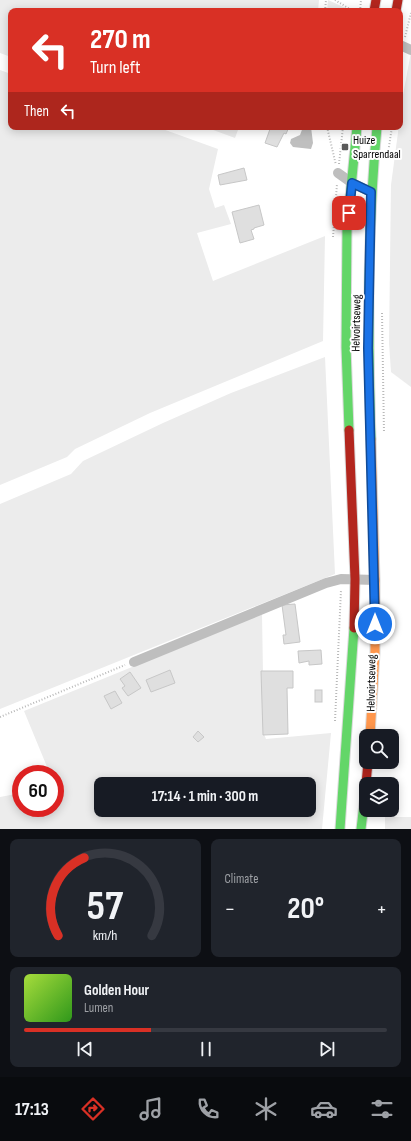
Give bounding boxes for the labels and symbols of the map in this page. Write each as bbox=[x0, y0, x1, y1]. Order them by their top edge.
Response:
place label: Huize Sparrendaal bbox=[353, 133, 401, 162]
marker: Huize Sparrendaal bbox=[340, 142, 350, 152]
pin bbox=[332, 196, 366, 230]
street label: Helvoirtseweg bbox=[348, 294, 365, 352]
position arrow bbox=[354, 603, 396, 645]
street label: Helvoirtseweg bbox=[363, 654, 380, 712]
speed limit sign: 60 bbox=[12, 765, 64, 817]

